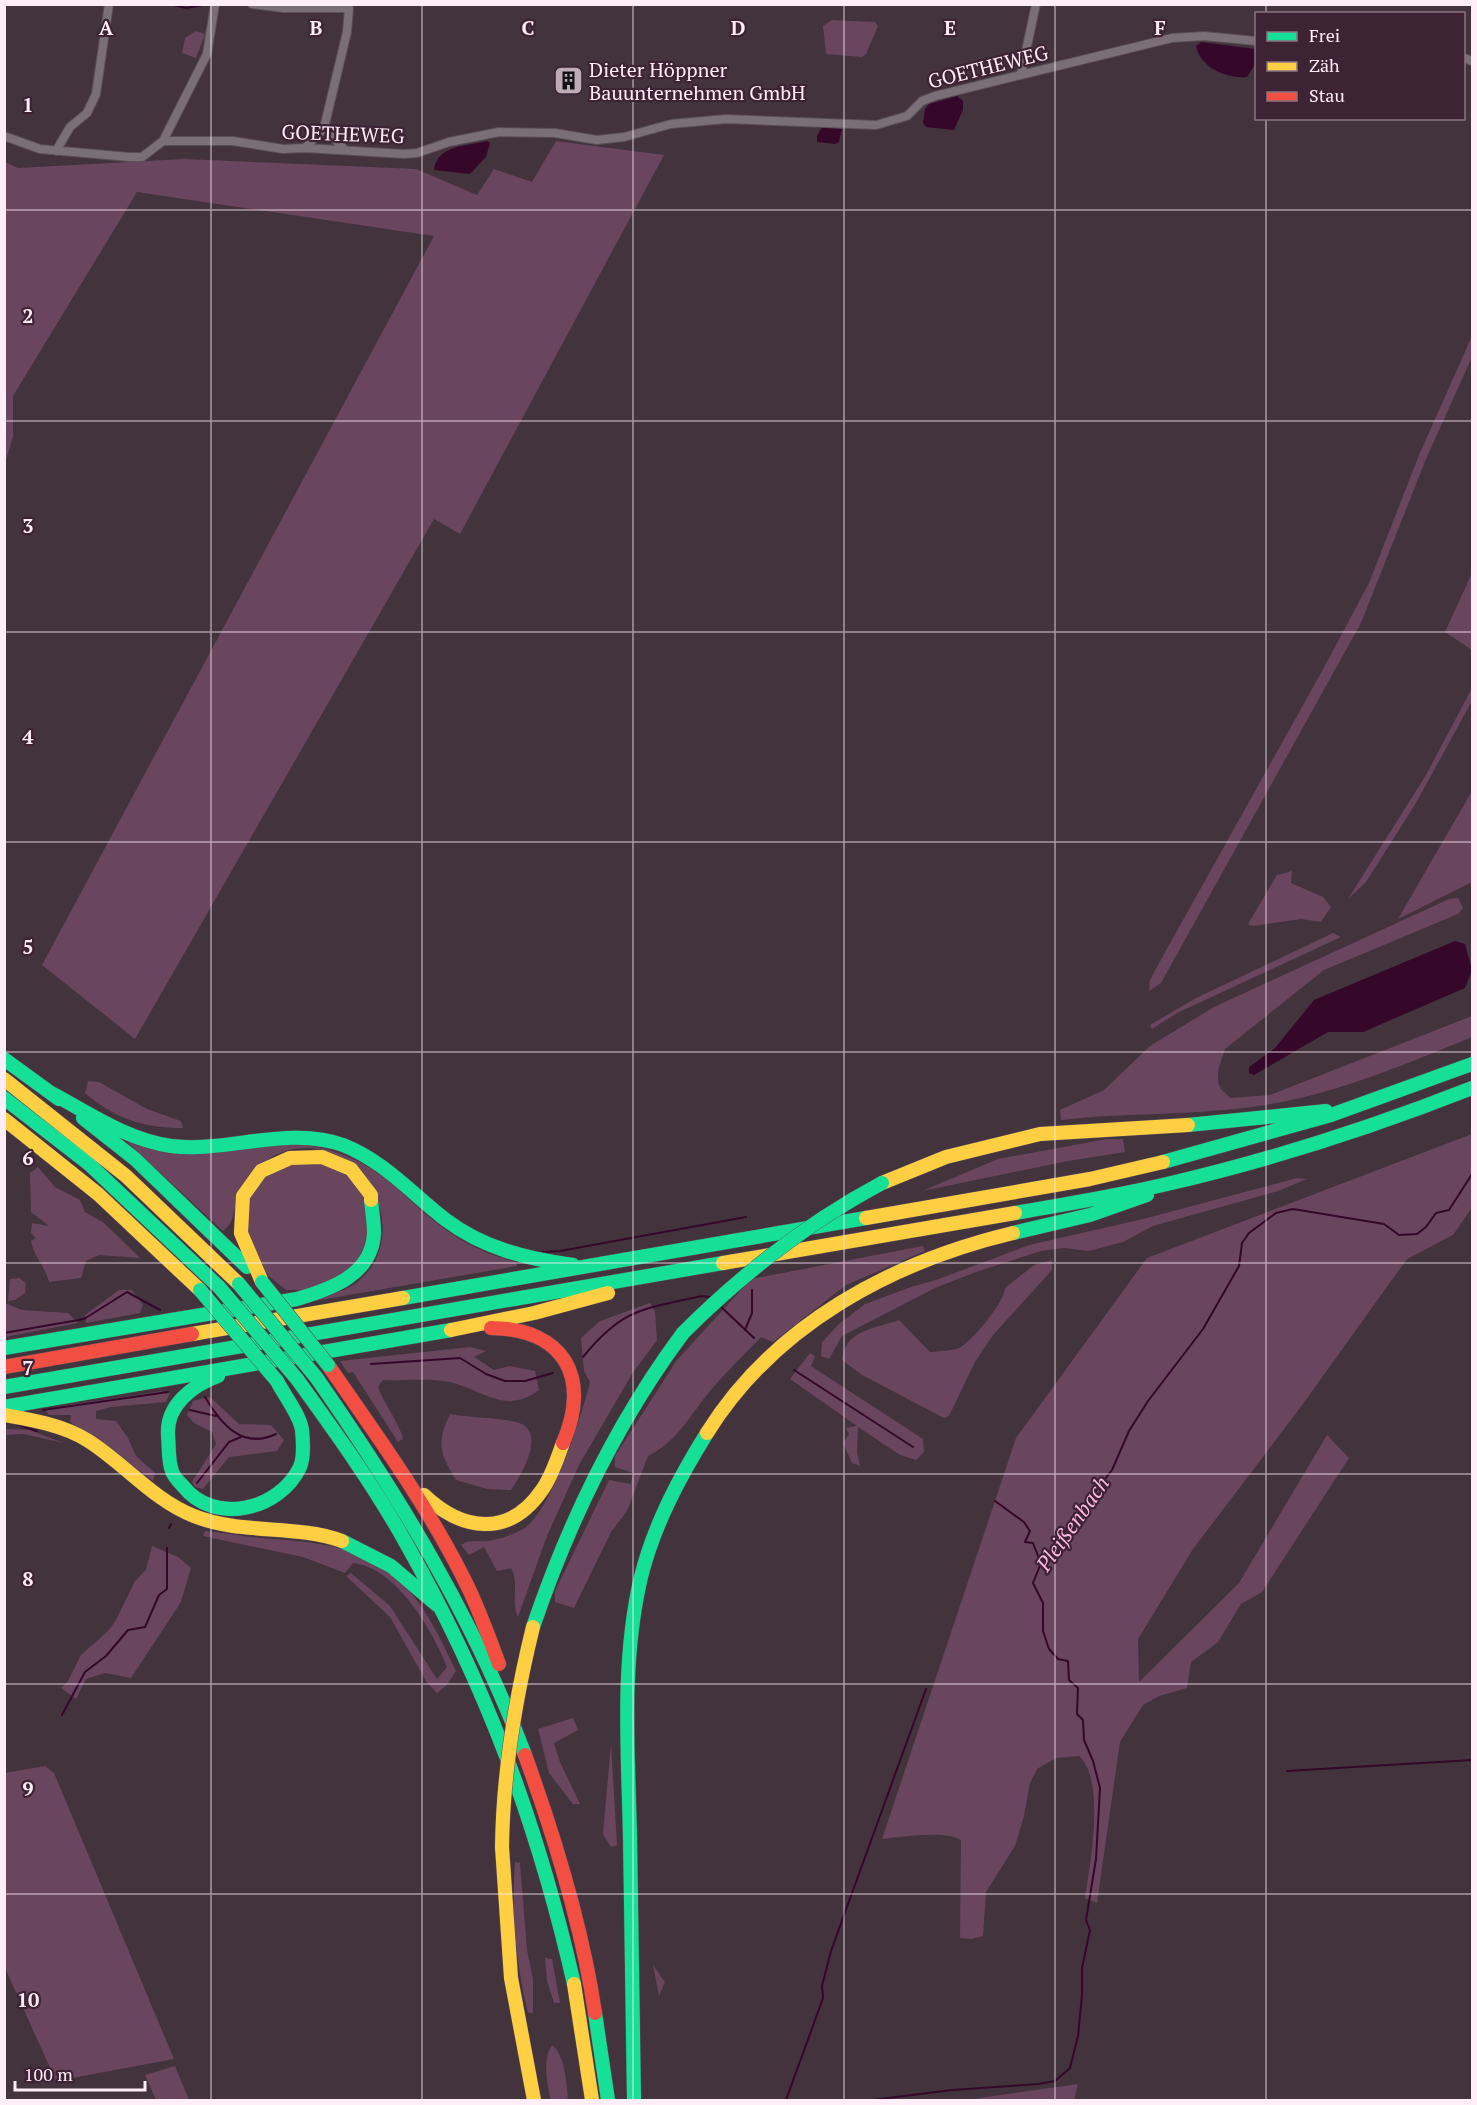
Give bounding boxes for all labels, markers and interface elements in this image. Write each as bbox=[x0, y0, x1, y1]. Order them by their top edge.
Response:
legend bbox=[1255, 12, 1465, 120]
text: A bbox=[99, 14, 114, 41]
text: B bbox=[310, 14, 323, 41]
text: C bbox=[521, 14, 535, 41]
text: D bbox=[731, 14, 745, 41]
text: E bbox=[944, 14, 956, 41]
text: F bbox=[1154, 14, 1166, 41]
text: Frei bbox=[1309, 23, 1340, 47]
street label: GOETHEWEG bbox=[925, 38, 1051, 94]
text: Zäh bbox=[1309, 53, 1340, 77]
place label: Dieter Höppner Bauunternehmen GmbH bbox=[589, 56, 806, 106]
building icon: Dieter Höppner Bauunternehmen GmbH bbox=[552, 65, 584, 97]
text: Stau bbox=[1309, 83, 1345, 107]
text: 1 bbox=[22, 91, 34, 118]
street label: GOETHEWEG bbox=[281, 118, 405, 149]
text: 2 bbox=[22, 302, 34, 329]
text: 3 bbox=[22, 512, 34, 539]
text: 4 bbox=[22, 723, 34, 750]
text: 5 bbox=[22, 933, 34, 960]
text: 6 bbox=[22, 1144, 34, 1171]
text: 7 bbox=[22, 1354, 34, 1381]
water label: Pleißenbach bbox=[1029, 1470, 1115, 1577]
text: 8 bbox=[22, 1565, 34, 1592]
text: 9 bbox=[22, 1775, 34, 1802]
text: 10 bbox=[17, 1986, 39, 2013]
scale bar bbox=[15, 2054, 146, 2092]
text: 100 m bbox=[24, 2062, 73, 2086]

